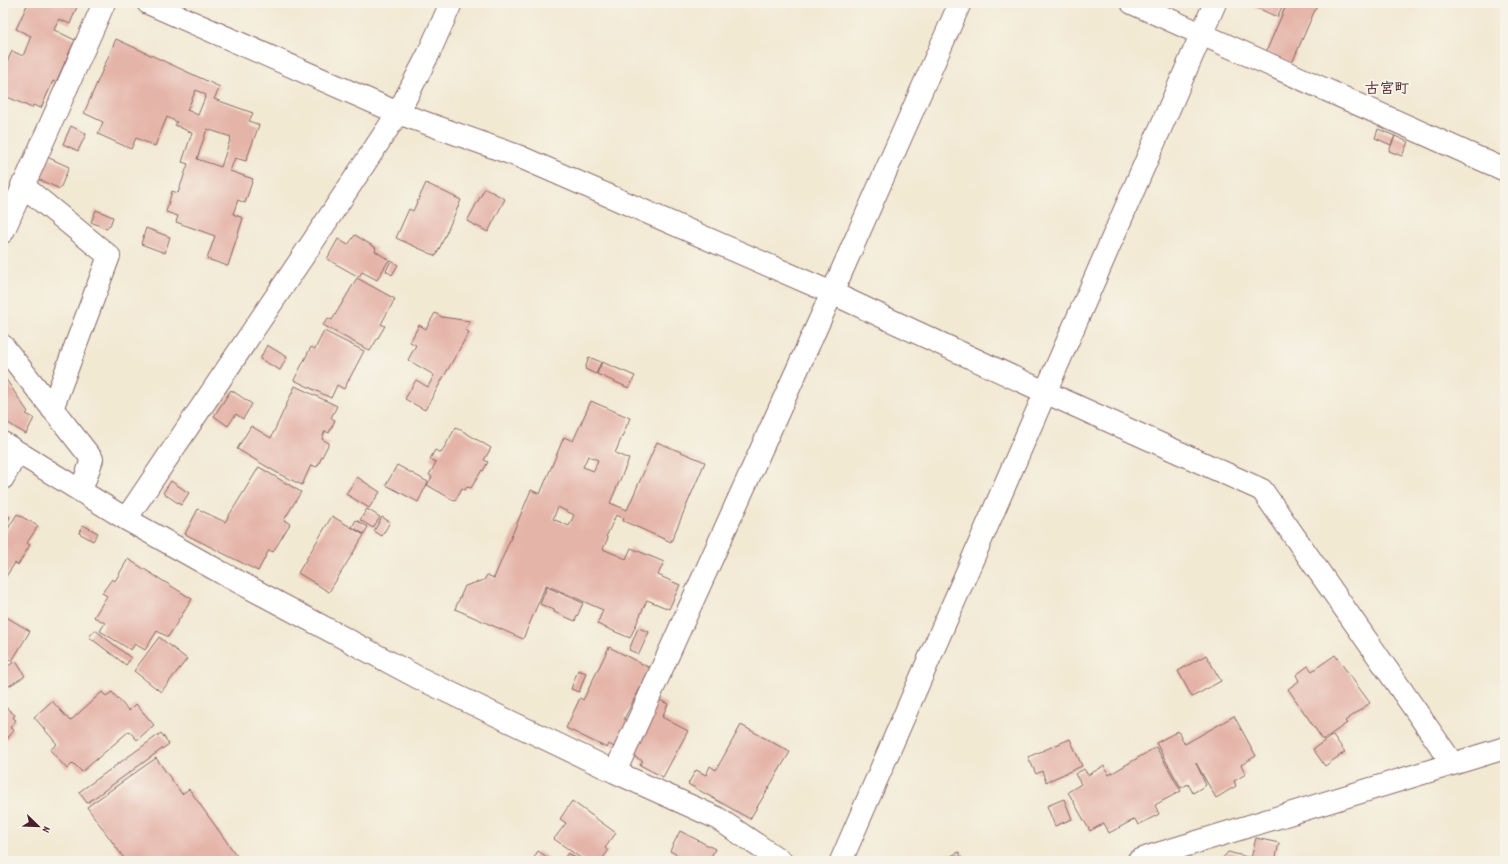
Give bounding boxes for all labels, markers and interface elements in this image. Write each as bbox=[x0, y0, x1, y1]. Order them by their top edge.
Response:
district label: 古宮町 bbox=[1364, 79, 1410, 101]
north arrow bbox=[18, 806, 58, 846]
text: N bbox=[37, 823, 54, 835]

